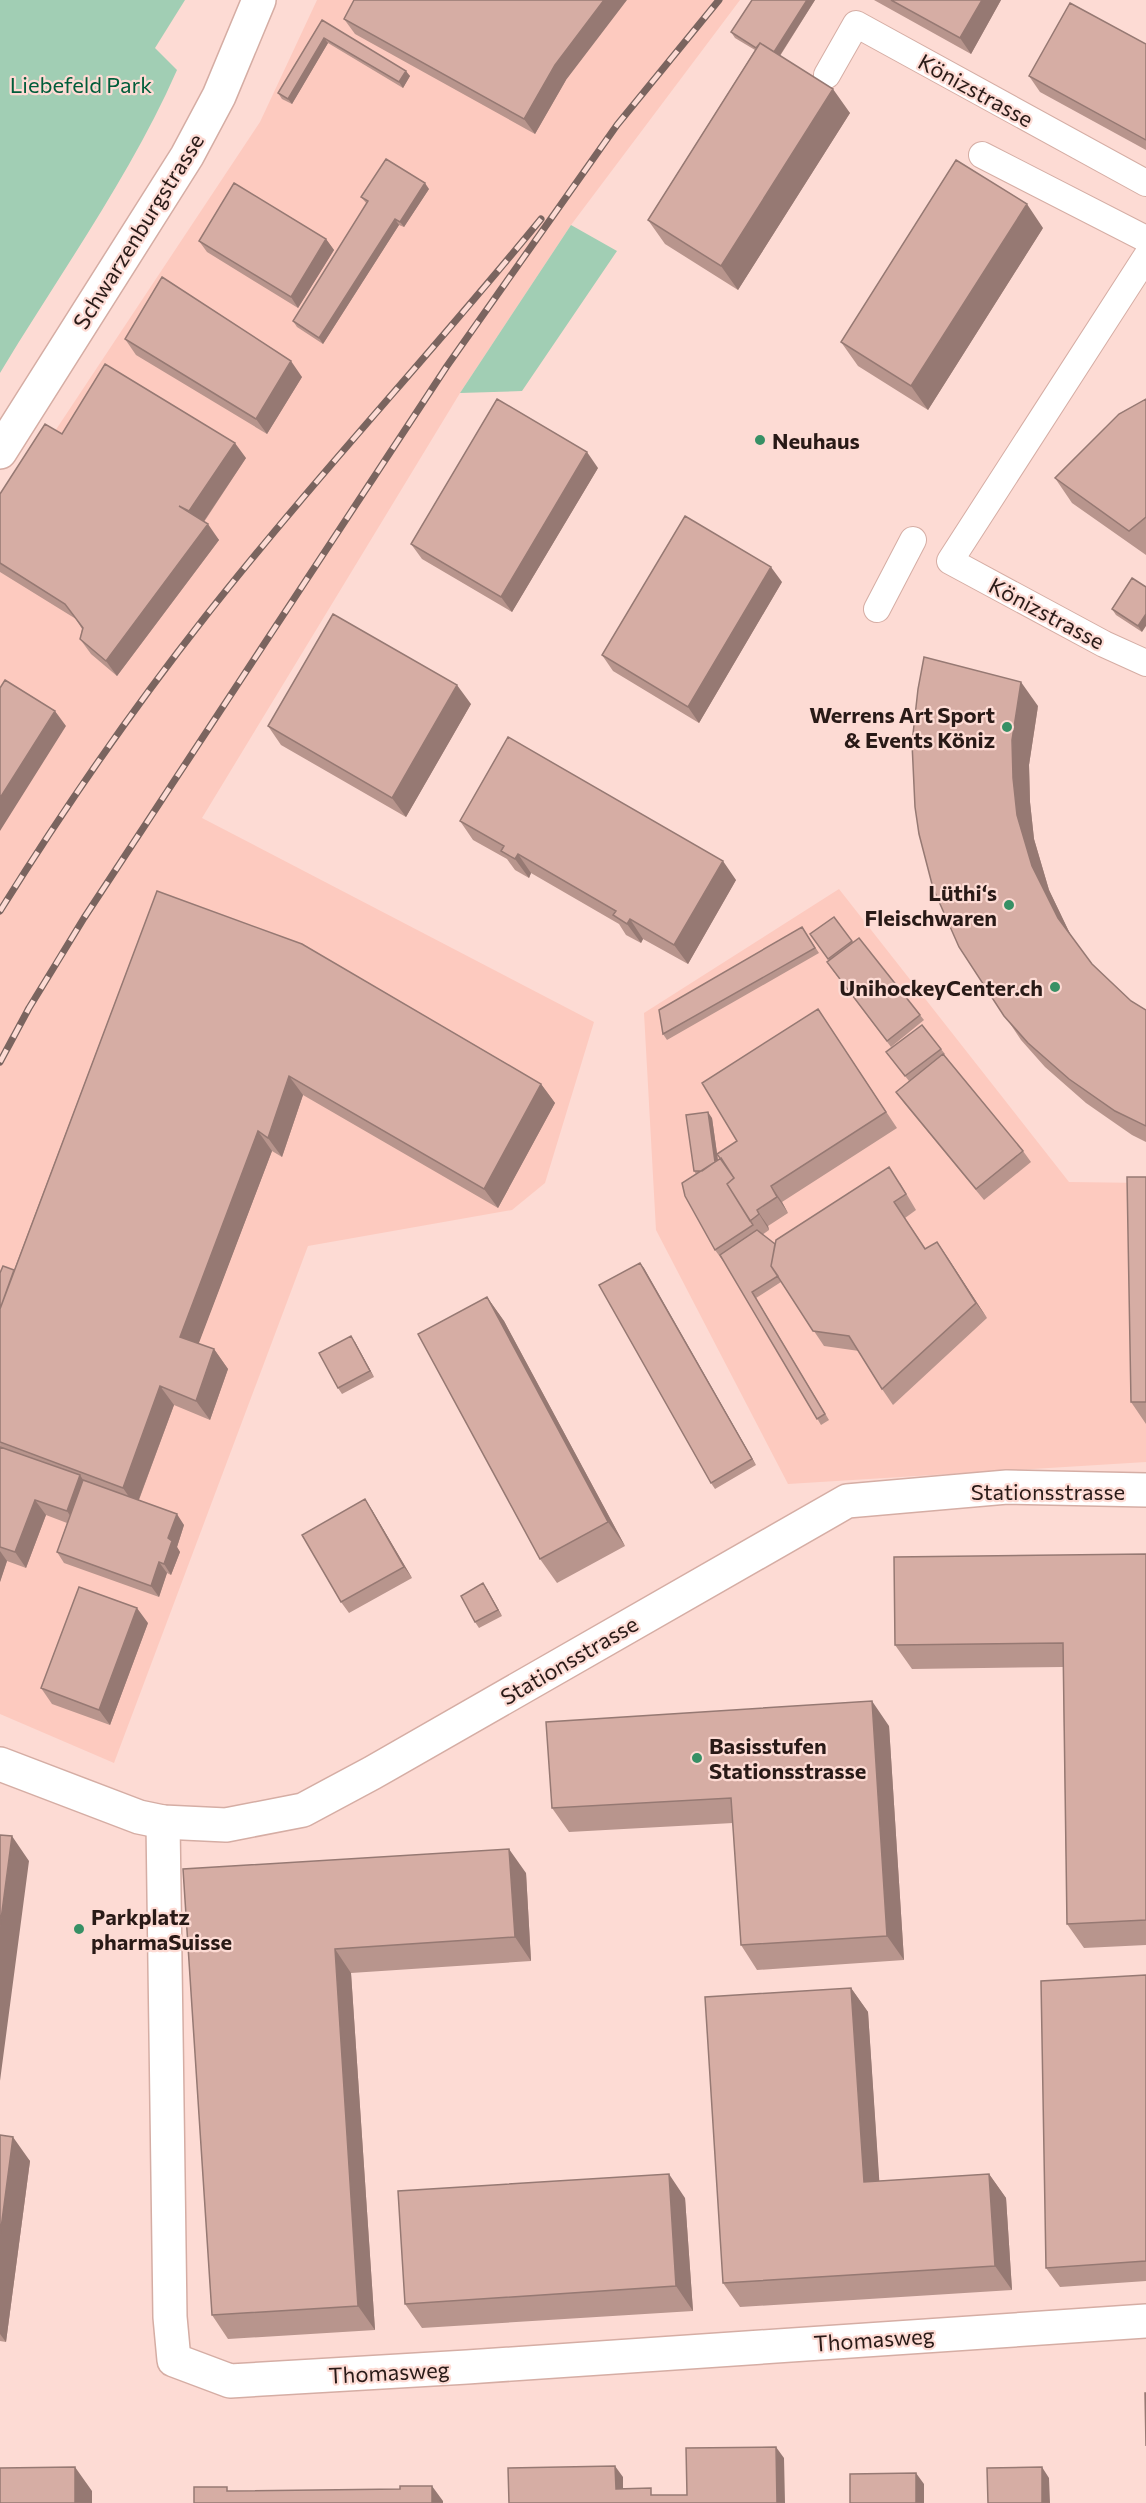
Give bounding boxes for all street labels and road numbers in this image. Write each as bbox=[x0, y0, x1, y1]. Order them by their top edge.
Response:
street label: Könizstrasse bbox=[914, 47, 1038, 133]
street label: Schwarzenburgstrasse bbox=[67, 128, 209, 334]
street label: Könizstrasse bbox=[985, 571, 1109, 655]
street label: Stationsstrasse bbox=[971, 1478, 1125, 1505]
street label: Stationsstrasse bbox=[495, 1610, 643, 1710]
street label: Thomasweg bbox=[813, 2321, 935, 2357]
street label: Thomasweg bbox=[328, 2355, 450, 2389]

